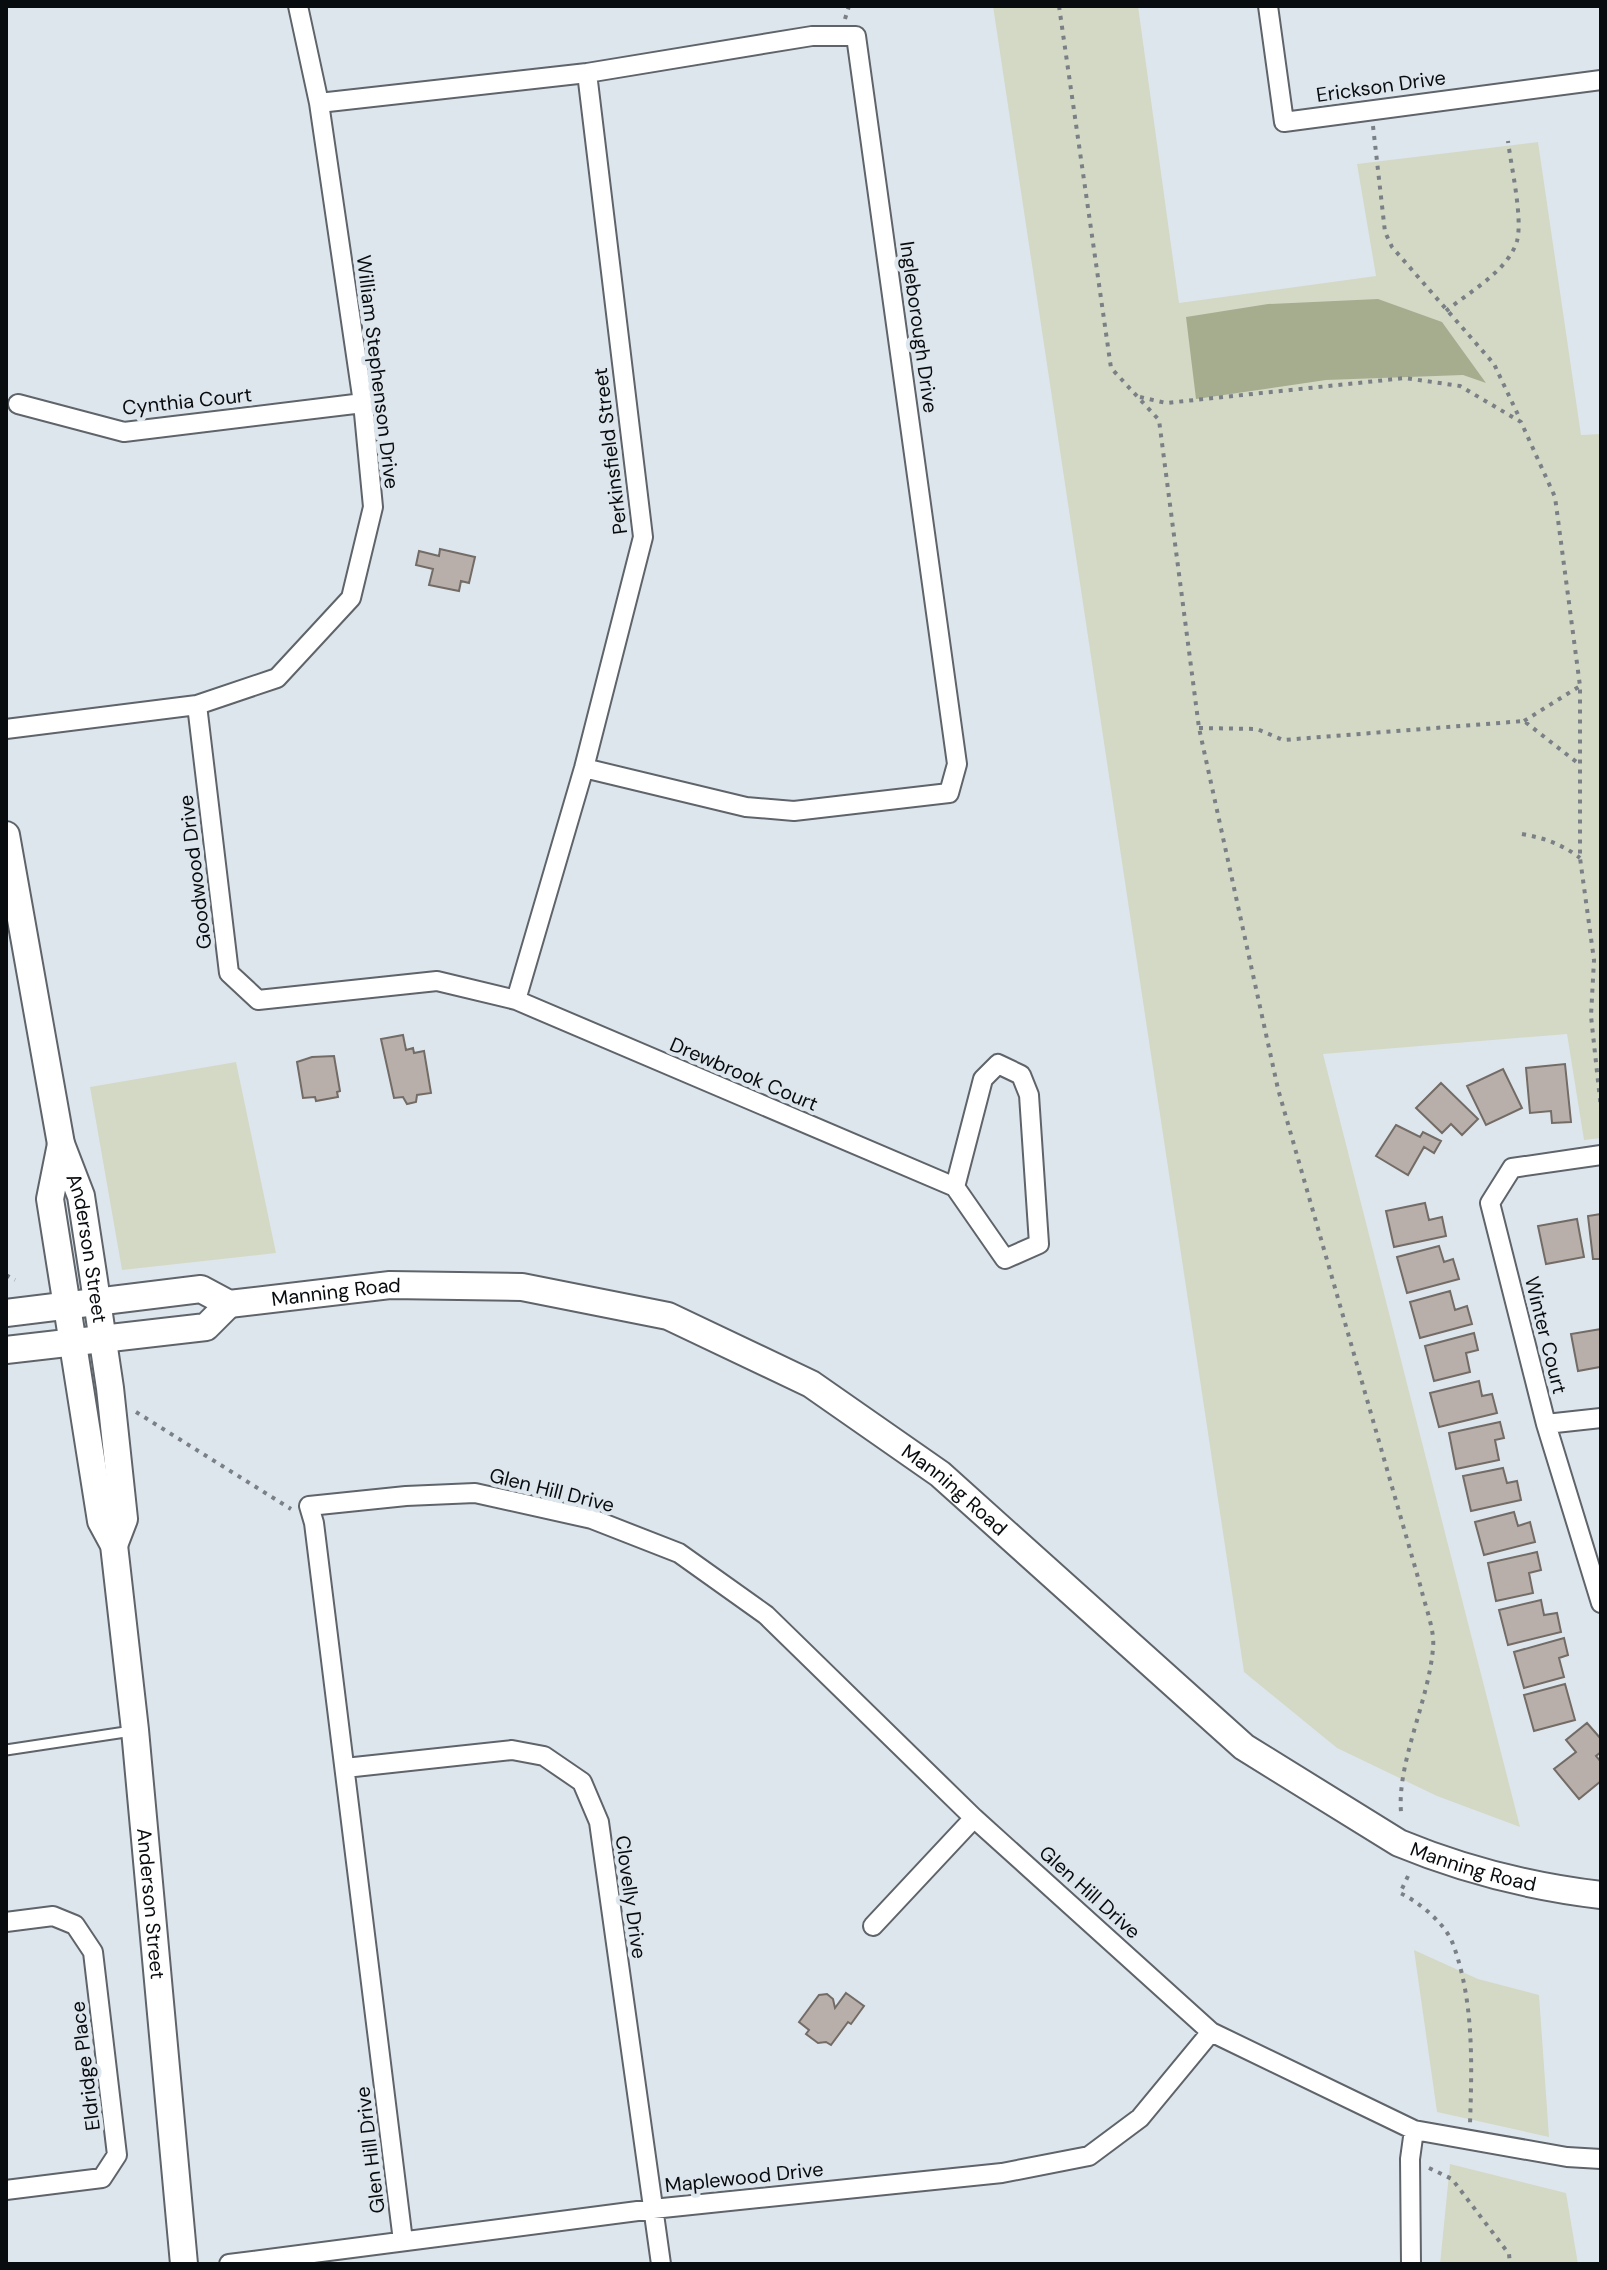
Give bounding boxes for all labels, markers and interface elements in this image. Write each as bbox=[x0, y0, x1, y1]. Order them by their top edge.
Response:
street label: Erickson Drive bbox=[1315, 64, 1447, 108]
street label: Ingleborough Drive bbox=[894, 239, 944, 415]
street label: William Stephenson Drive bbox=[351, 254, 405, 490]
street label: Perkinsfield Street bbox=[587, 366, 633, 536]
street label: Cynthia Court bbox=[121, 381, 253, 421]
street label: Goodwood Drive bbox=[173, 793, 217, 951]
street label: Drewbrook Court bbox=[666, 1031, 822, 1117]
street label: Anderson Street bbox=[60, 1170, 113, 1325]
street label: Manning Road bbox=[270, 1272, 401, 1312]
street label: Winter Court bbox=[1519, 1274, 1573, 1397]
street label: Manning Road bbox=[897, 1438, 1013, 1541]
street label: Glen Hill Drive bbox=[487, 1462, 617, 1518]
street label: Anderson Street bbox=[131, 1827, 171, 1980]
street label: Clovelly Drive bbox=[609, 1834, 653, 1960]
street label: Manning Road bbox=[1407, 1836, 1539, 1897]
street label: Glen Hill Drive bbox=[1034, 1840, 1146, 1944]
street label: Eldridge Place bbox=[64, 2000, 106, 2132]
street label: Glen Hill Drive bbox=[349, 2085, 391, 2215]
street label: Maplewood Drive bbox=[663, 2156, 825, 2198]

